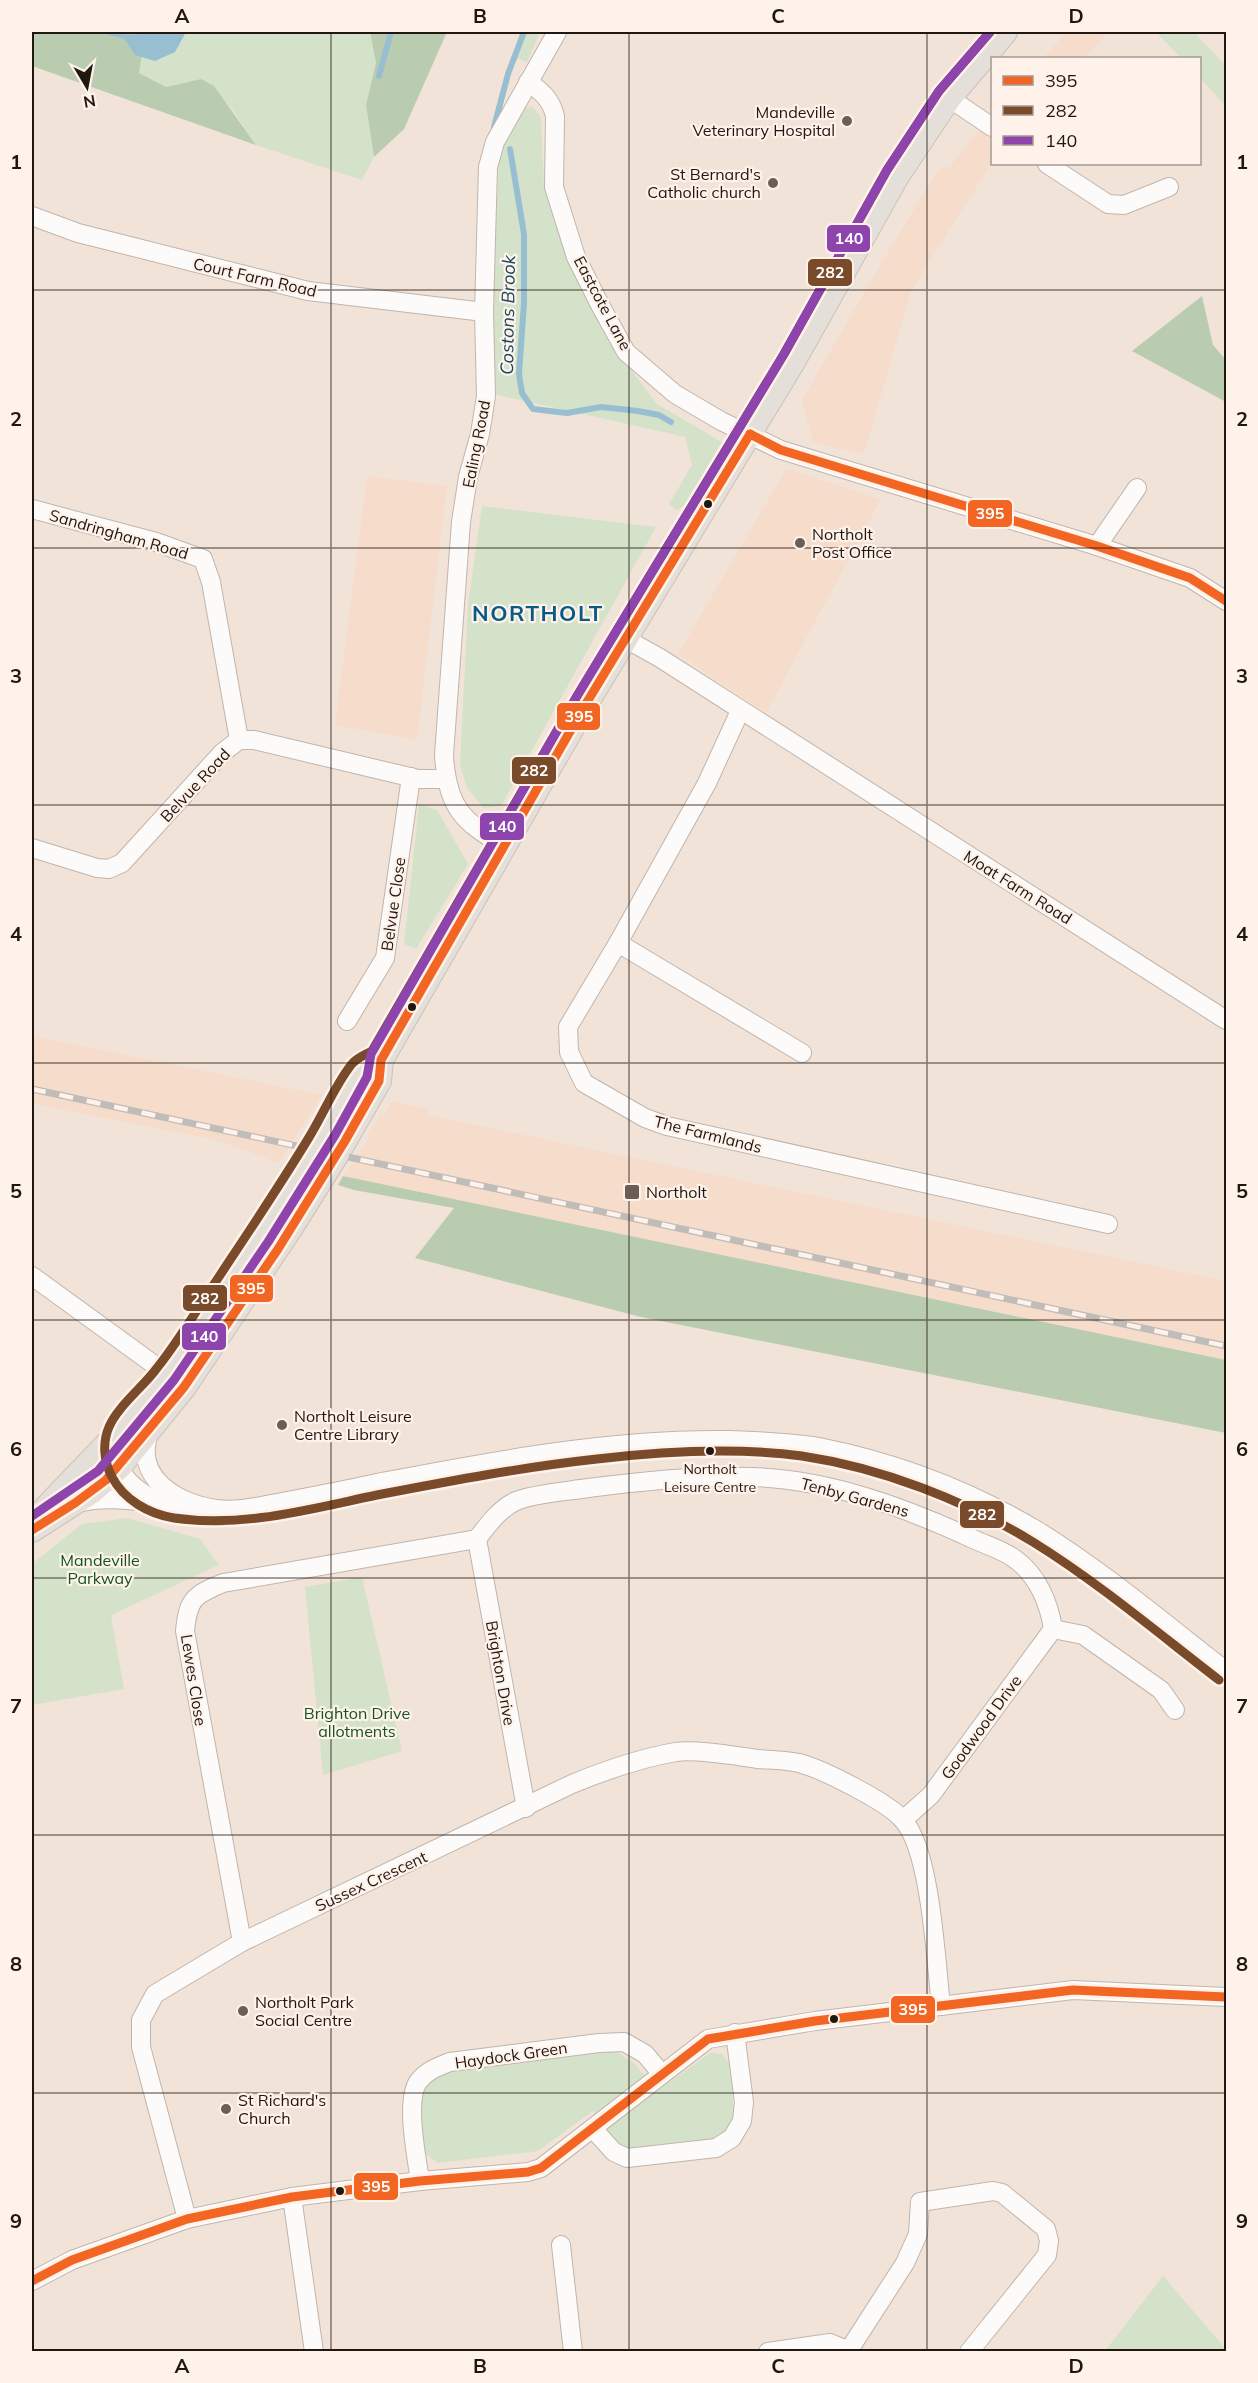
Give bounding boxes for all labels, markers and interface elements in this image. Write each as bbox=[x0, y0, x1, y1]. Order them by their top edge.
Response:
text: A bbox=[175, 3, 190, 28]
text: B bbox=[473, 3, 487, 28]
text: C bbox=[771, 3, 785, 28]
text: D bbox=[1068, 3, 1084, 28]
north arrow bbox=[57, 57, 117, 117]
legend bbox=[991, 57, 1201, 165]
text: 395 bbox=[1045, 69, 1078, 92]
text: N bbox=[82, 91, 97, 113]
text: 282 bbox=[1045, 99, 1077, 122]
place label: Mandeville Veterinary Hospital bbox=[693, 102, 835, 140]
marker: Mandeville Veterinary Hospital bbox=[840, 114, 854, 128]
text: 140 bbox=[1045, 129, 1077, 152]
text: 1 bbox=[10, 149, 22, 174]
text: 1 bbox=[1236, 149, 1248, 174]
place label: St Bernard's Catholic church bbox=[647, 164, 761, 202]
marker: St Bernard's Catholic church bbox=[766, 176, 780, 190]
line badge: 140 bbox=[826, 224, 871, 253]
text: 140 bbox=[835, 228, 863, 248]
street label: Eastcote Lane bbox=[570, 252, 636, 354]
street label: Court Farm Road bbox=[191, 253, 319, 301]
water label: Costons Brook bbox=[495, 254, 520, 375]
line badge: 282 bbox=[807, 258, 853, 287]
text: 282 bbox=[816, 262, 844, 282]
street label: Ealing Road bbox=[458, 398, 494, 490]
text: 2 bbox=[10, 406, 22, 431]
text: 2 bbox=[1236, 406, 1248, 431]
unlabelled marker bbox=[702, 498, 714, 510]
line badge: 395 bbox=[967, 499, 1013, 528]
text: 395 bbox=[976, 503, 1005, 523]
street label: Sandringham Road bbox=[47, 505, 191, 563]
place label: Northolt Post Office bbox=[812, 524, 892, 562]
marker: Northolt Post Office bbox=[793, 536, 807, 550]
district label: NORTHOLT bbox=[472, 599, 604, 627]
text: 3 bbox=[10, 663, 22, 688]
text: 3 bbox=[1236, 663, 1248, 688]
line badge: 395 bbox=[556, 702, 601, 731]
text: 395 bbox=[565, 706, 594, 726]
street label: Belvue Road bbox=[156, 744, 234, 826]
line badge: 282 bbox=[511, 756, 557, 785]
text: 282 bbox=[520, 760, 548, 780]
line badge: 140 bbox=[479, 812, 525, 841]
text: 140 bbox=[488, 816, 516, 836]
street label: Moat Farm Road bbox=[960, 846, 1076, 928]
street label: Belvue Close bbox=[377, 856, 409, 952]
text: 4 bbox=[10, 921, 22, 946]
text: 4 bbox=[1236, 921, 1248, 946]
unlabelled marker bbox=[406, 1001, 418, 1013]
street label: The Farmlands bbox=[652, 1111, 764, 1157]
text: 5 bbox=[10, 1178, 22, 1203]
text: 5 bbox=[1236, 1178, 1248, 1203]
place label: Northolt bbox=[646, 1182, 707, 1202]
marker: Northolt bbox=[623, 1183, 641, 1201]
line badge: 395 bbox=[229, 1274, 274, 1303]
text: 395 bbox=[237, 1278, 266, 1298]
line badge: 282 bbox=[182, 1284, 228, 1312]
text: 282 bbox=[191, 1288, 219, 1308]
line badge: 140 bbox=[181, 1322, 227, 1351]
text: 140 bbox=[190, 1326, 218, 1346]
place label: Northolt Leisure Centre Library bbox=[294, 1406, 412, 1444]
marker: Northolt Leisure Centre Library bbox=[275, 1418, 289, 1432]
text: 6 bbox=[10, 1436, 22, 1461]
text: 6 bbox=[1236, 1436, 1248, 1461]
marker: Northolt Leisure Centre bbox=[704, 1445, 716, 1457]
place label: Northolt Leisure Centre bbox=[664, 1460, 756, 1496]
street label: Tenby Gardens bbox=[799, 1473, 911, 1521]
line badge: 282 bbox=[959, 1500, 1005, 1529]
text: 282 bbox=[968, 1504, 996, 1524]
park label: Mandeville Parkway bbox=[60, 1550, 140, 1588]
street label: Brighton Drive bbox=[482, 1619, 520, 1727]
street label: Lewes Close bbox=[177, 1633, 211, 1727]
street label: Goodwood Drive bbox=[936, 1671, 1026, 1783]
text: 7 bbox=[10, 1693, 22, 1718]
text: 7 bbox=[1236, 1693, 1248, 1718]
park label: Brighton Drive allotments bbox=[304, 1703, 410, 1741]
street label: Sussex Crescent bbox=[312, 1846, 430, 1916]
text: 8 bbox=[10, 1951, 22, 1976]
text: 8 bbox=[1236, 1951, 1248, 1976]
place label: Northolt Park Social Centre bbox=[255, 1992, 354, 2030]
line badge: 395 bbox=[890, 1995, 936, 2024]
text: 395 bbox=[899, 1999, 928, 2019]
marker: Northolt Park Social Centre bbox=[236, 2004, 250, 2018]
unlabelled marker bbox=[828, 2013, 840, 2025]
street label: Haydock Green bbox=[453, 2037, 569, 2073]
place label: St Richard's Church bbox=[238, 2090, 326, 2128]
marker: St Richard's Church bbox=[219, 2102, 233, 2116]
line badge: 395 bbox=[353, 2172, 399, 2201]
text: 395 bbox=[362, 2176, 391, 2196]
unlabelled marker bbox=[334, 2185, 346, 2197]
text: 9 bbox=[10, 2208, 22, 2233]
text: 9 bbox=[1236, 2208, 1248, 2233]
text: A bbox=[175, 2353, 190, 2378]
text: B bbox=[473, 2353, 487, 2378]
text: C bbox=[771, 2353, 785, 2378]
text: D bbox=[1068, 2353, 1084, 2378]

